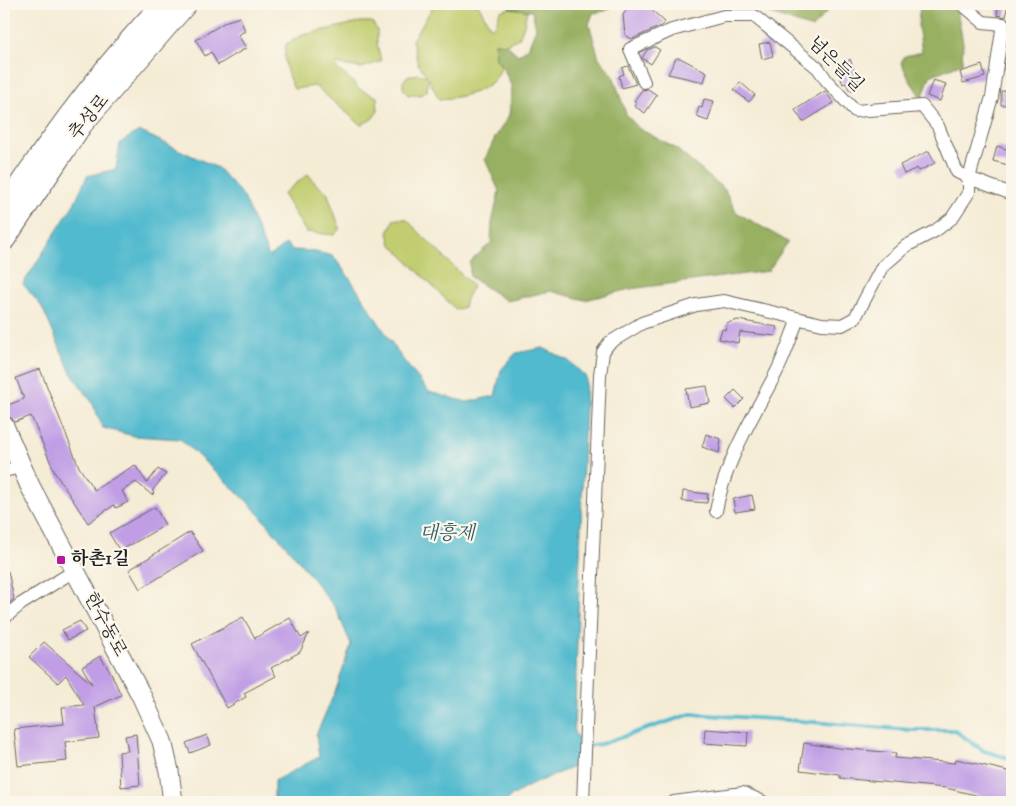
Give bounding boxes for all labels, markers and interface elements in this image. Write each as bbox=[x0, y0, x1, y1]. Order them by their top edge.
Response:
street label: 넘은들길 bbox=[801, 31, 869, 99]
street label: 추성로 bbox=[63, 90, 117, 146]
water label: 대흥제 bbox=[419, 521, 477, 548]
place label: 하촌1길 bbox=[71, 547, 129, 573]
marker: 하촌1길 bbox=[55, 554, 67, 566]
street label: 한수동로 bbox=[76, 588, 132, 662]

